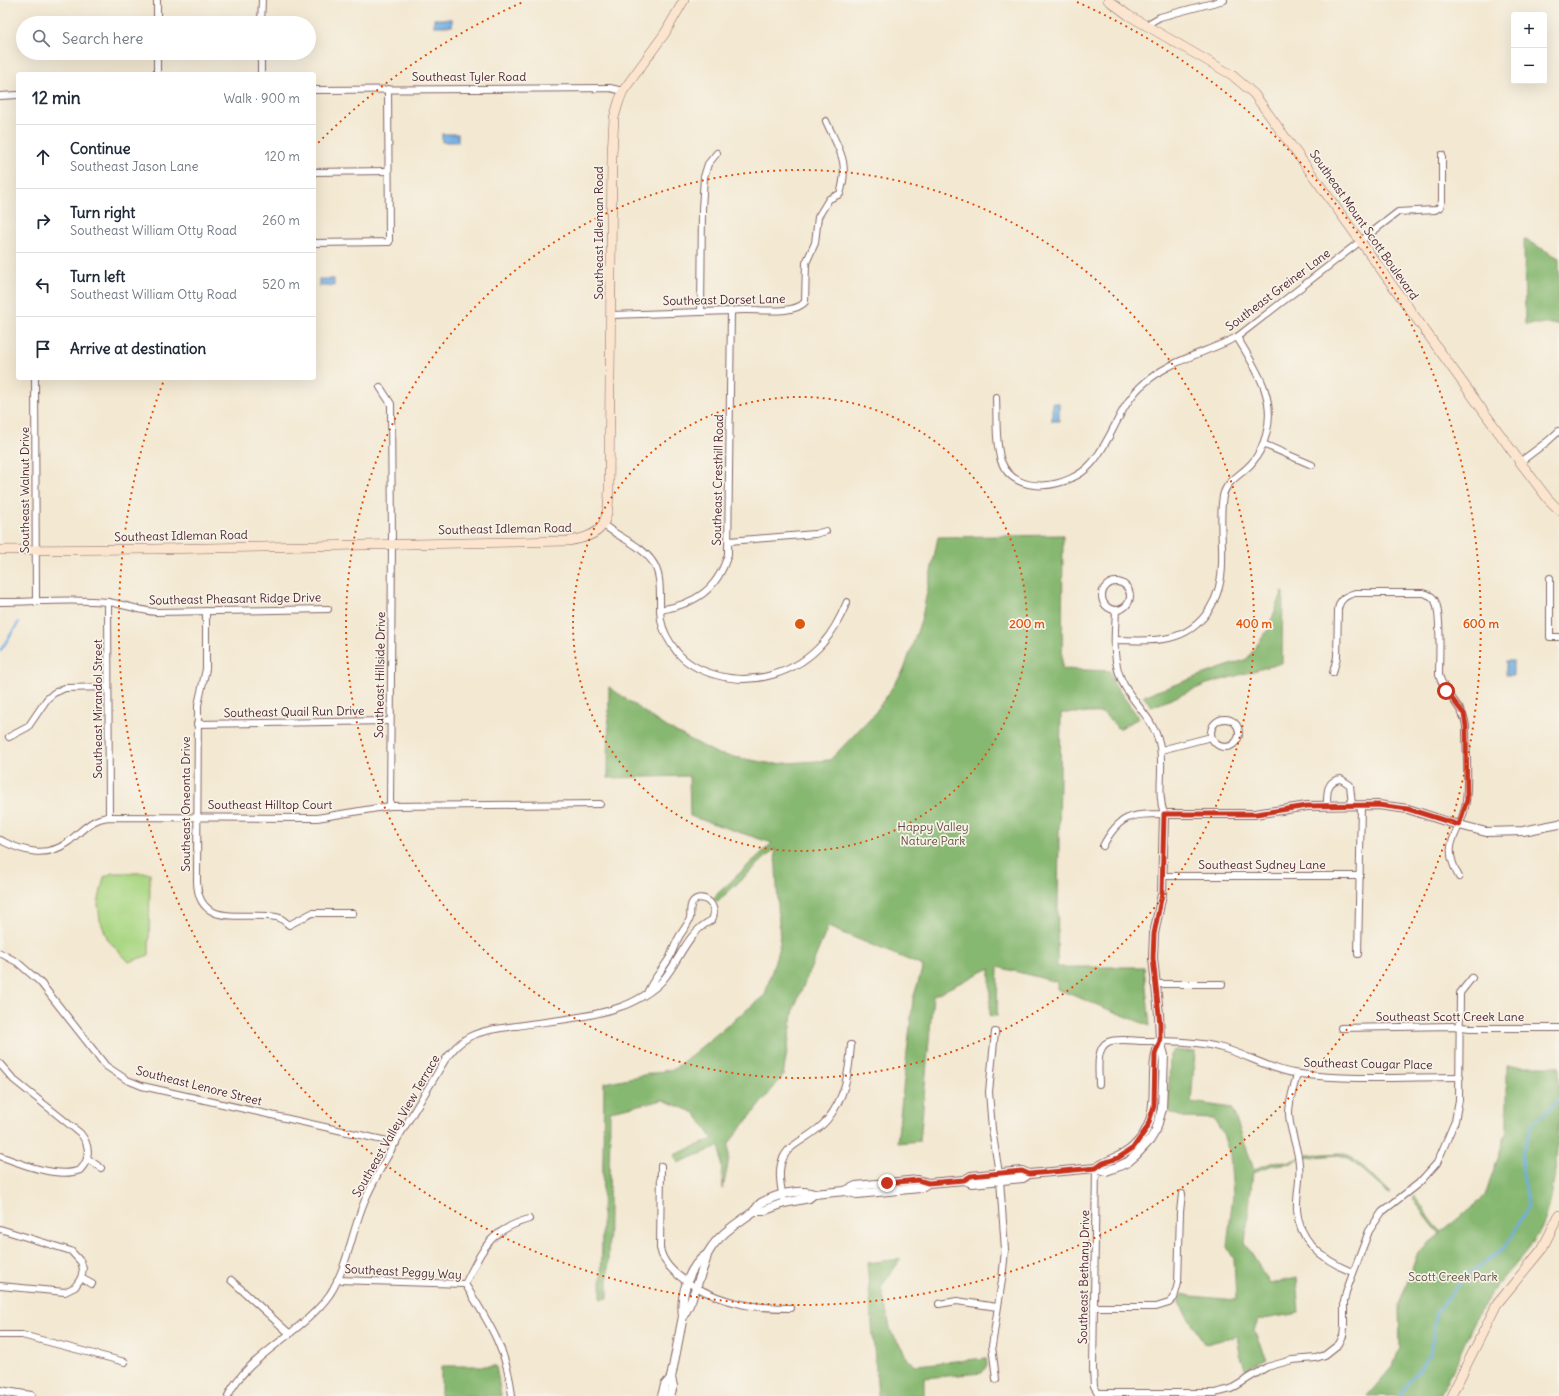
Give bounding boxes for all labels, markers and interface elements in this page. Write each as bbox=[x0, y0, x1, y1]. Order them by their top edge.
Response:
map controls bbox=[1511, 12, 1547, 84]
button: + bbox=[1511, 12, 1547, 48]
search box bbox=[16, 16, 316, 60]
icon: search bbox=[30, 27, 52, 49]
text: Search here bbox=[62, 29, 143, 48]
button: − bbox=[1511, 48, 1547, 84]
street label: Southeast Tyler Road bbox=[412, 69, 526, 84]
text: 12 min bbox=[32, 87, 81, 109]
text: Walk · 900 m bbox=[223, 90, 300, 107]
text: Continue bbox=[70, 139, 131, 158]
icon: ahead bbox=[32, 146, 54, 168]
street label: Southeast Mount Scott Boulevard bbox=[1307, 147, 1422, 303]
text: 120 m bbox=[265, 148, 300, 165]
text: Southeast Jason Lane bbox=[70, 158, 199, 175]
street label: Southeast Idleman Road bbox=[591, 166, 606, 300]
text: Turn right bbox=[70, 203, 135, 222]
icon: right bbox=[32, 210, 54, 232]
text: 260 m bbox=[262, 212, 300, 229]
text: Southeast William Otty Road bbox=[70, 222, 237, 239]
street label: Southeast Greiner Lane bbox=[1222, 245, 1333, 334]
text: Turn left bbox=[70, 267, 125, 286]
icon: left bbox=[32, 274, 54, 296]
text: 520 m bbox=[262, 276, 300, 293]
text: Southeast William Otty Road bbox=[70, 286, 237, 303]
street label: Southeast Dorset Lane bbox=[662, 291, 785, 308]
icon: arrive bbox=[32, 338, 54, 360]
text: Arrive at destination bbox=[70, 339, 206, 358]
street label: Southeast Cresthill Road bbox=[709, 414, 726, 546]
street label: Southeast Walnut Drive bbox=[17, 427, 32, 553]
street label: Southeast Idleman Road bbox=[438, 520, 572, 537]
street label: Southeast Idleman Road bbox=[114, 527, 248, 544]
street label: Southeast Pheasant Ridge Drive bbox=[149, 589, 321, 608]
street label: Southeast Hillside Drive bbox=[371, 612, 388, 738]
text: 200 m bbox=[1009, 616, 1045, 631]
text: 400 m bbox=[1236, 616, 1273, 631]
text: 600 m bbox=[1463, 616, 1500, 631]
centre of rings bbox=[793, 617, 807, 631]
street label: Southeast Mirandol Street bbox=[90, 639, 105, 779]
route start bbox=[1437, 682, 1455, 700]
street label: Southeast Quail Run Drive bbox=[223, 703, 365, 720]
street label: Southeast Oneonta Drive bbox=[178, 736, 193, 872]
street label: Southeast Hilltop Court bbox=[208, 797, 332, 812]
park label: Happy Valley Nature Park bbox=[897, 819, 969, 848]
street label: Southeast Sydney Lane bbox=[1198, 857, 1326, 872]
street label: Southeast Scott Creek Lane bbox=[1376, 1009, 1524, 1024]
street label: Southeast Valley View Terrace bbox=[349, 1052, 443, 1200]
street label: Southeast Cougar Place bbox=[1303, 1055, 1433, 1072]
street label: Southeast Lenore Street bbox=[135, 1063, 264, 1108]
route end bbox=[878, 1174, 896, 1192]
street label: Southeast Bethany Drive bbox=[1075, 1210, 1092, 1344]
street label: Southeast Peggy Way bbox=[344, 1261, 462, 1282]
park label: Scott Creek Park bbox=[1408, 1269, 1498, 1284]

